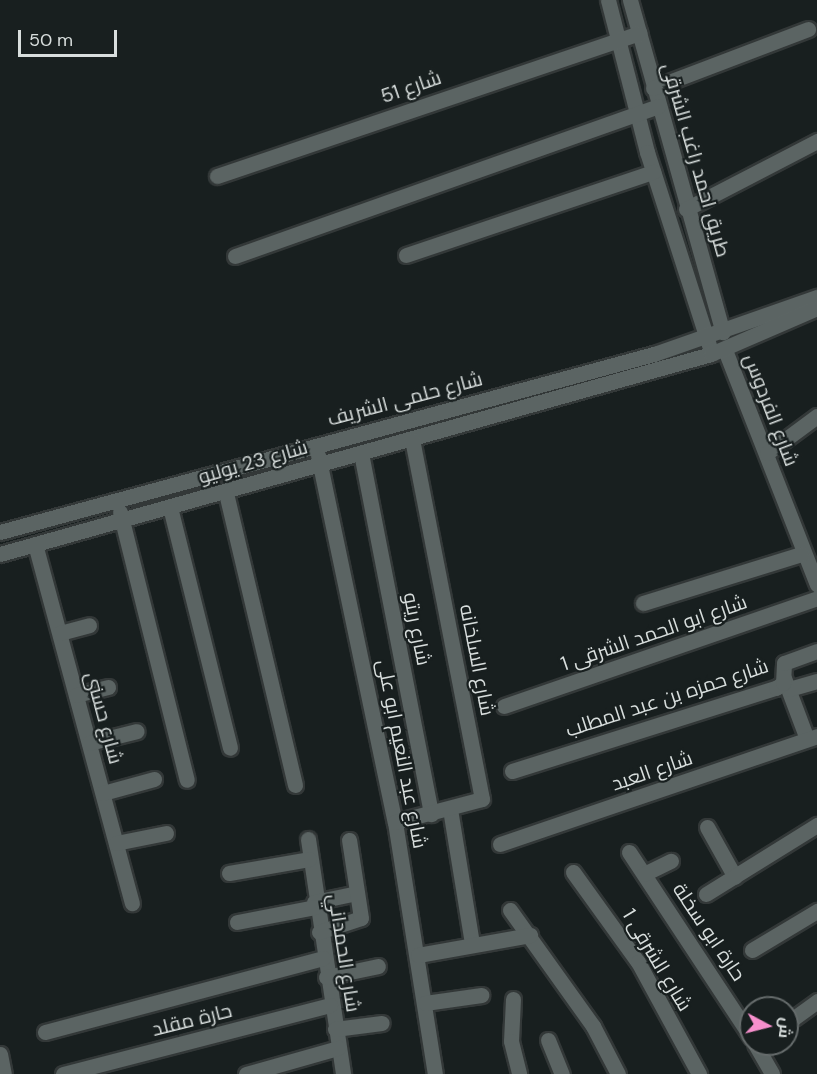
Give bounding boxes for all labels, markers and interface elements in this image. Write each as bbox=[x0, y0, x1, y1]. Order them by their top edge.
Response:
scale bar bbox=[21, 18, 120, 56]
text: 50 m bbox=[29, 28, 73, 52]
street label: طريق احمد راغب الشرقى bbox=[657, 60, 735, 260]
street label: شارع 51 bbox=[378, 65, 444, 109]
street label: شارع الفردوس bbox=[739, 350, 803, 470]
street label: شارع حلمى الشريف bbox=[325, 367, 485, 431]
street label: شارع 23 يوليو bbox=[196, 435, 310, 489]
street label: شارع ابو الحمد الشرقى 1 bbox=[558, 590, 750, 676]
street label: شارع ريتو bbox=[398, 591, 436, 667]
street label: شارع السلخانه bbox=[454, 602, 500, 718]
street label: شارع حمزه بن عبد المطلب bbox=[563, 654, 771, 742]
street label: شارع عبد النعيم ابو على bbox=[372, 657, 432, 851]
street label: شارع حسنى bbox=[80, 669, 128, 767]
street label: شارع العبد bbox=[608, 746, 696, 796]
street label: حارة ابو سخلة bbox=[667, 878, 751, 986]
street label: شارع الحمداني bbox=[323, 892, 365, 1014]
street label: شارع الشرقى 1 bbox=[617, 904, 697, 1016]
north arrow bbox=[739, 996, 799, 1056]
street label: حارة مقلد bbox=[149, 998, 235, 1042]
text: ش bbox=[774, 1017, 797, 1039]

